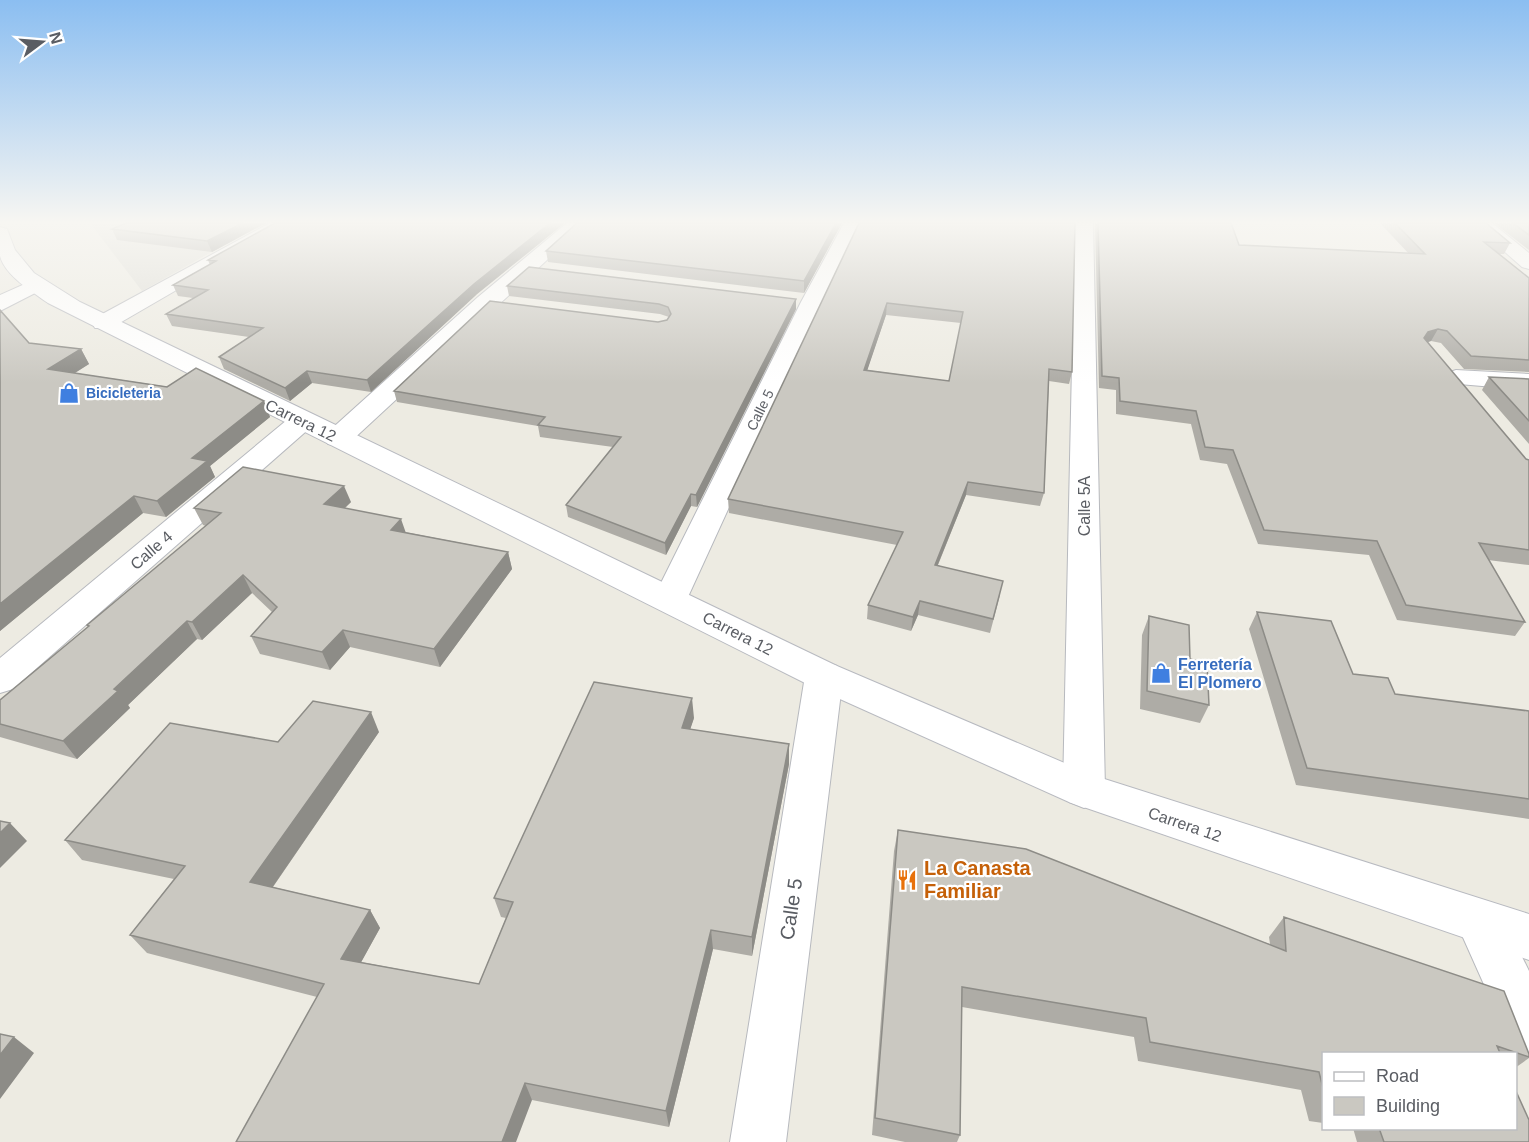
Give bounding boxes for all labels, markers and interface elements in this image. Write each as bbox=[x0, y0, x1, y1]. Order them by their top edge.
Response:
north arrow bbox=[12, 12, 72, 72]
text: N bbox=[46, 30, 66, 46]
shop icon: Bicicleteria bbox=[57, 381, 81, 405]
place label: Bicicleteria bbox=[86, 385, 161, 401]
street label: Calle 5 bbox=[743, 387, 777, 433]
street label: Carrera 12 bbox=[263, 396, 339, 445]
street label: Calle 5A bbox=[1076, 475, 1093, 536]
street label: Calle 4 bbox=[127, 528, 176, 573]
street label: Carrera 12 bbox=[700, 609, 776, 658]
place label: Ferretería El Plomero bbox=[1178, 656, 1262, 691]
shop icon: Ferretería El Plomero bbox=[1149, 661, 1173, 685]
street label: Carrera 12 bbox=[1146, 804, 1224, 845]
place label: La Canasta Familiar bbox=[924, 857, 1032, 902]
restaurant icon: La Canasta Familiar bbox=[895, 868, 919, 892]
street label: Calle 5 bbox=[776, 877, 806, 941]
legend bbox=[1322, 1052, 1517, 1130]
text: Road bbox=[1376, 1066, 1419, 1086]
text: Building bbox=[1376, 1096, 1440, 1116]

